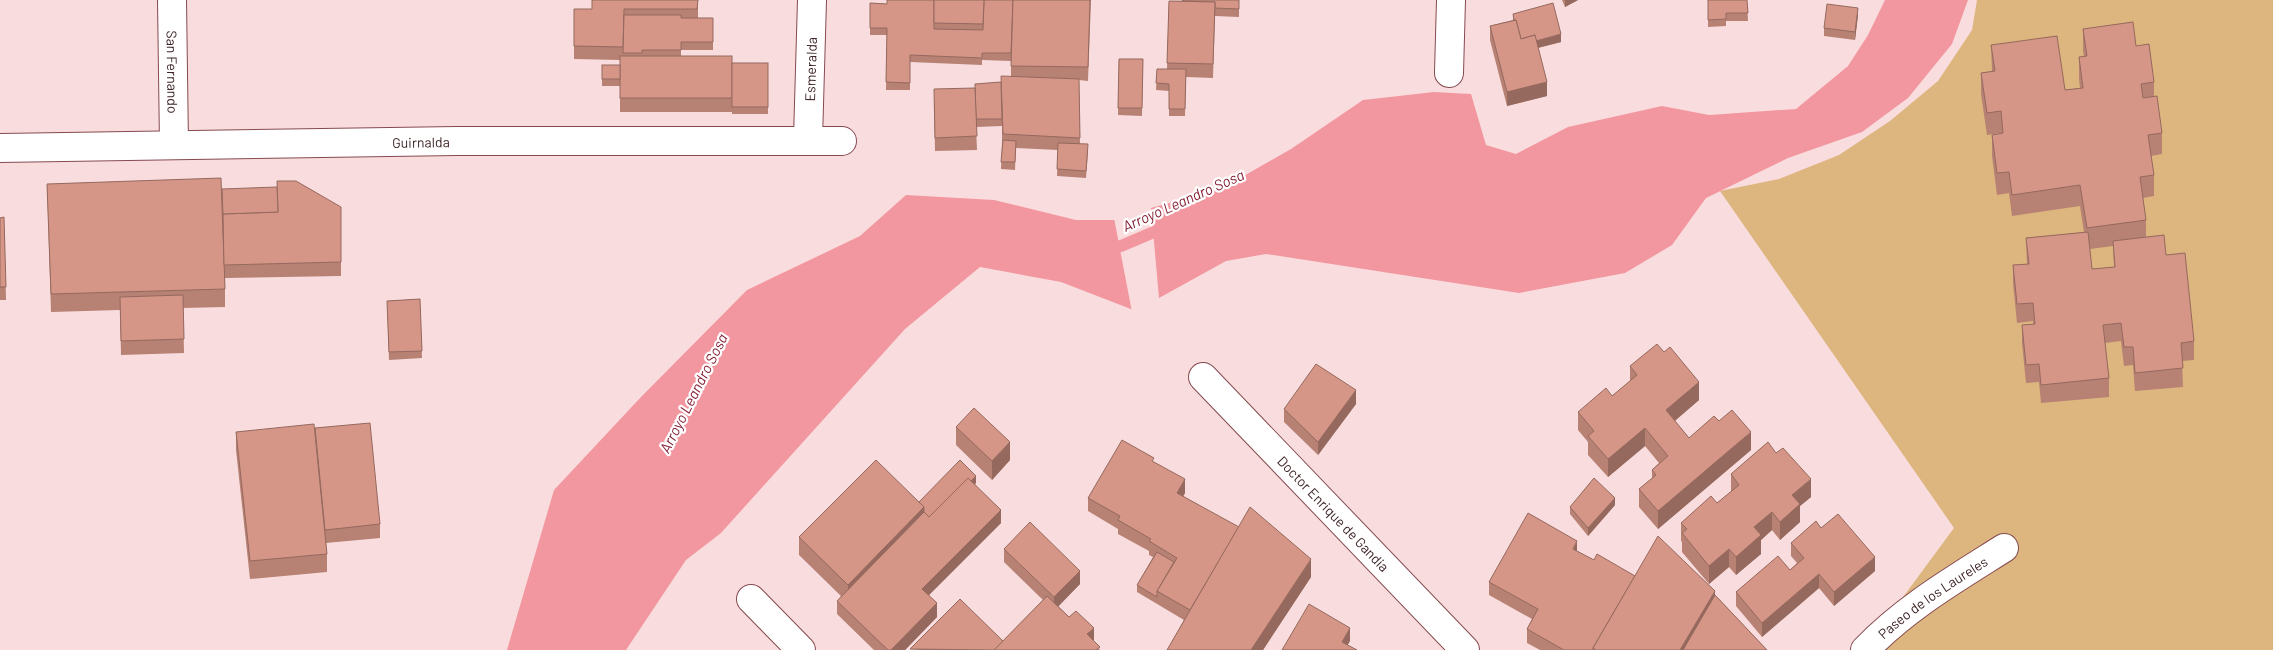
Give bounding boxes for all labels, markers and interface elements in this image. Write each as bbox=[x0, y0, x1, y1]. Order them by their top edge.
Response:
street label: San Fernando bbox=[164, 30, 182, 114]
street label: Esmeralda bbox=[801, 37, 819, 101]
street label: Guirnalda bbox=[392, 133, 450, 150]
water label: Arroyo Leandro Sosa bbox=[1119, 165, 1247, 235]
water label: Arroyo Leandro Sosa bbox=[655, 330, 731, 456]
street label: Doctor Enrique de Gandia bbox=[1275, 452, 1393, 575]
street label: Paseo de los Laureles bbox=[1874, 552, 1991, 642]

